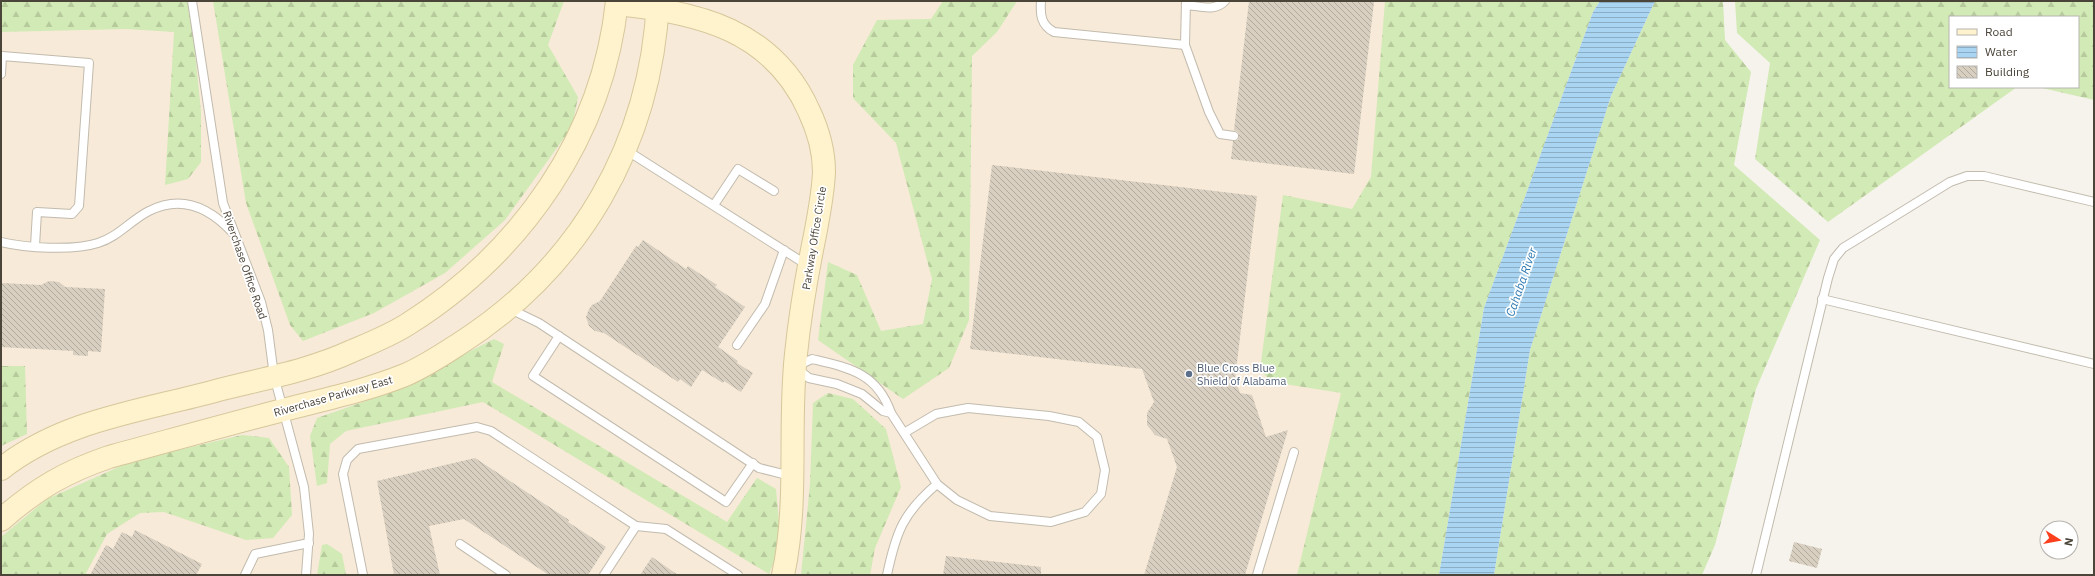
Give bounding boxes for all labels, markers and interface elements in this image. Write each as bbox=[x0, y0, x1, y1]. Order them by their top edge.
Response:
legend bbox=[1949, 16, 2079, 88]
text: Road bbox=[1985, 24, 2013, 39]
text: Water bbox=[1985, 44, 2018, 59]
text: Building bbox=[1985, 64, 2030, 79]
street label: Parkway Office Circle bbox=[799, 185, 829, 291]
street label: Riverchase Office Road bbox=[220, 209, 270, 321]
water label: Cahaba River bbox=[1502, 245, 1540, 318]
place label: Blue Cross Blue Shield of Alabama bbox=[1197, 361, 1286, 388]
marker: Blue Cross Blue Shield of Alabama bbox=[1184, 369, 1194, 379]
street label: Riverchase Parkway East bbox=[272, 372, 394, 420]
north arrow bbox=[2039, 520, 2079, 560]
text: N bbox=[2061, 537, 2076, 547]

